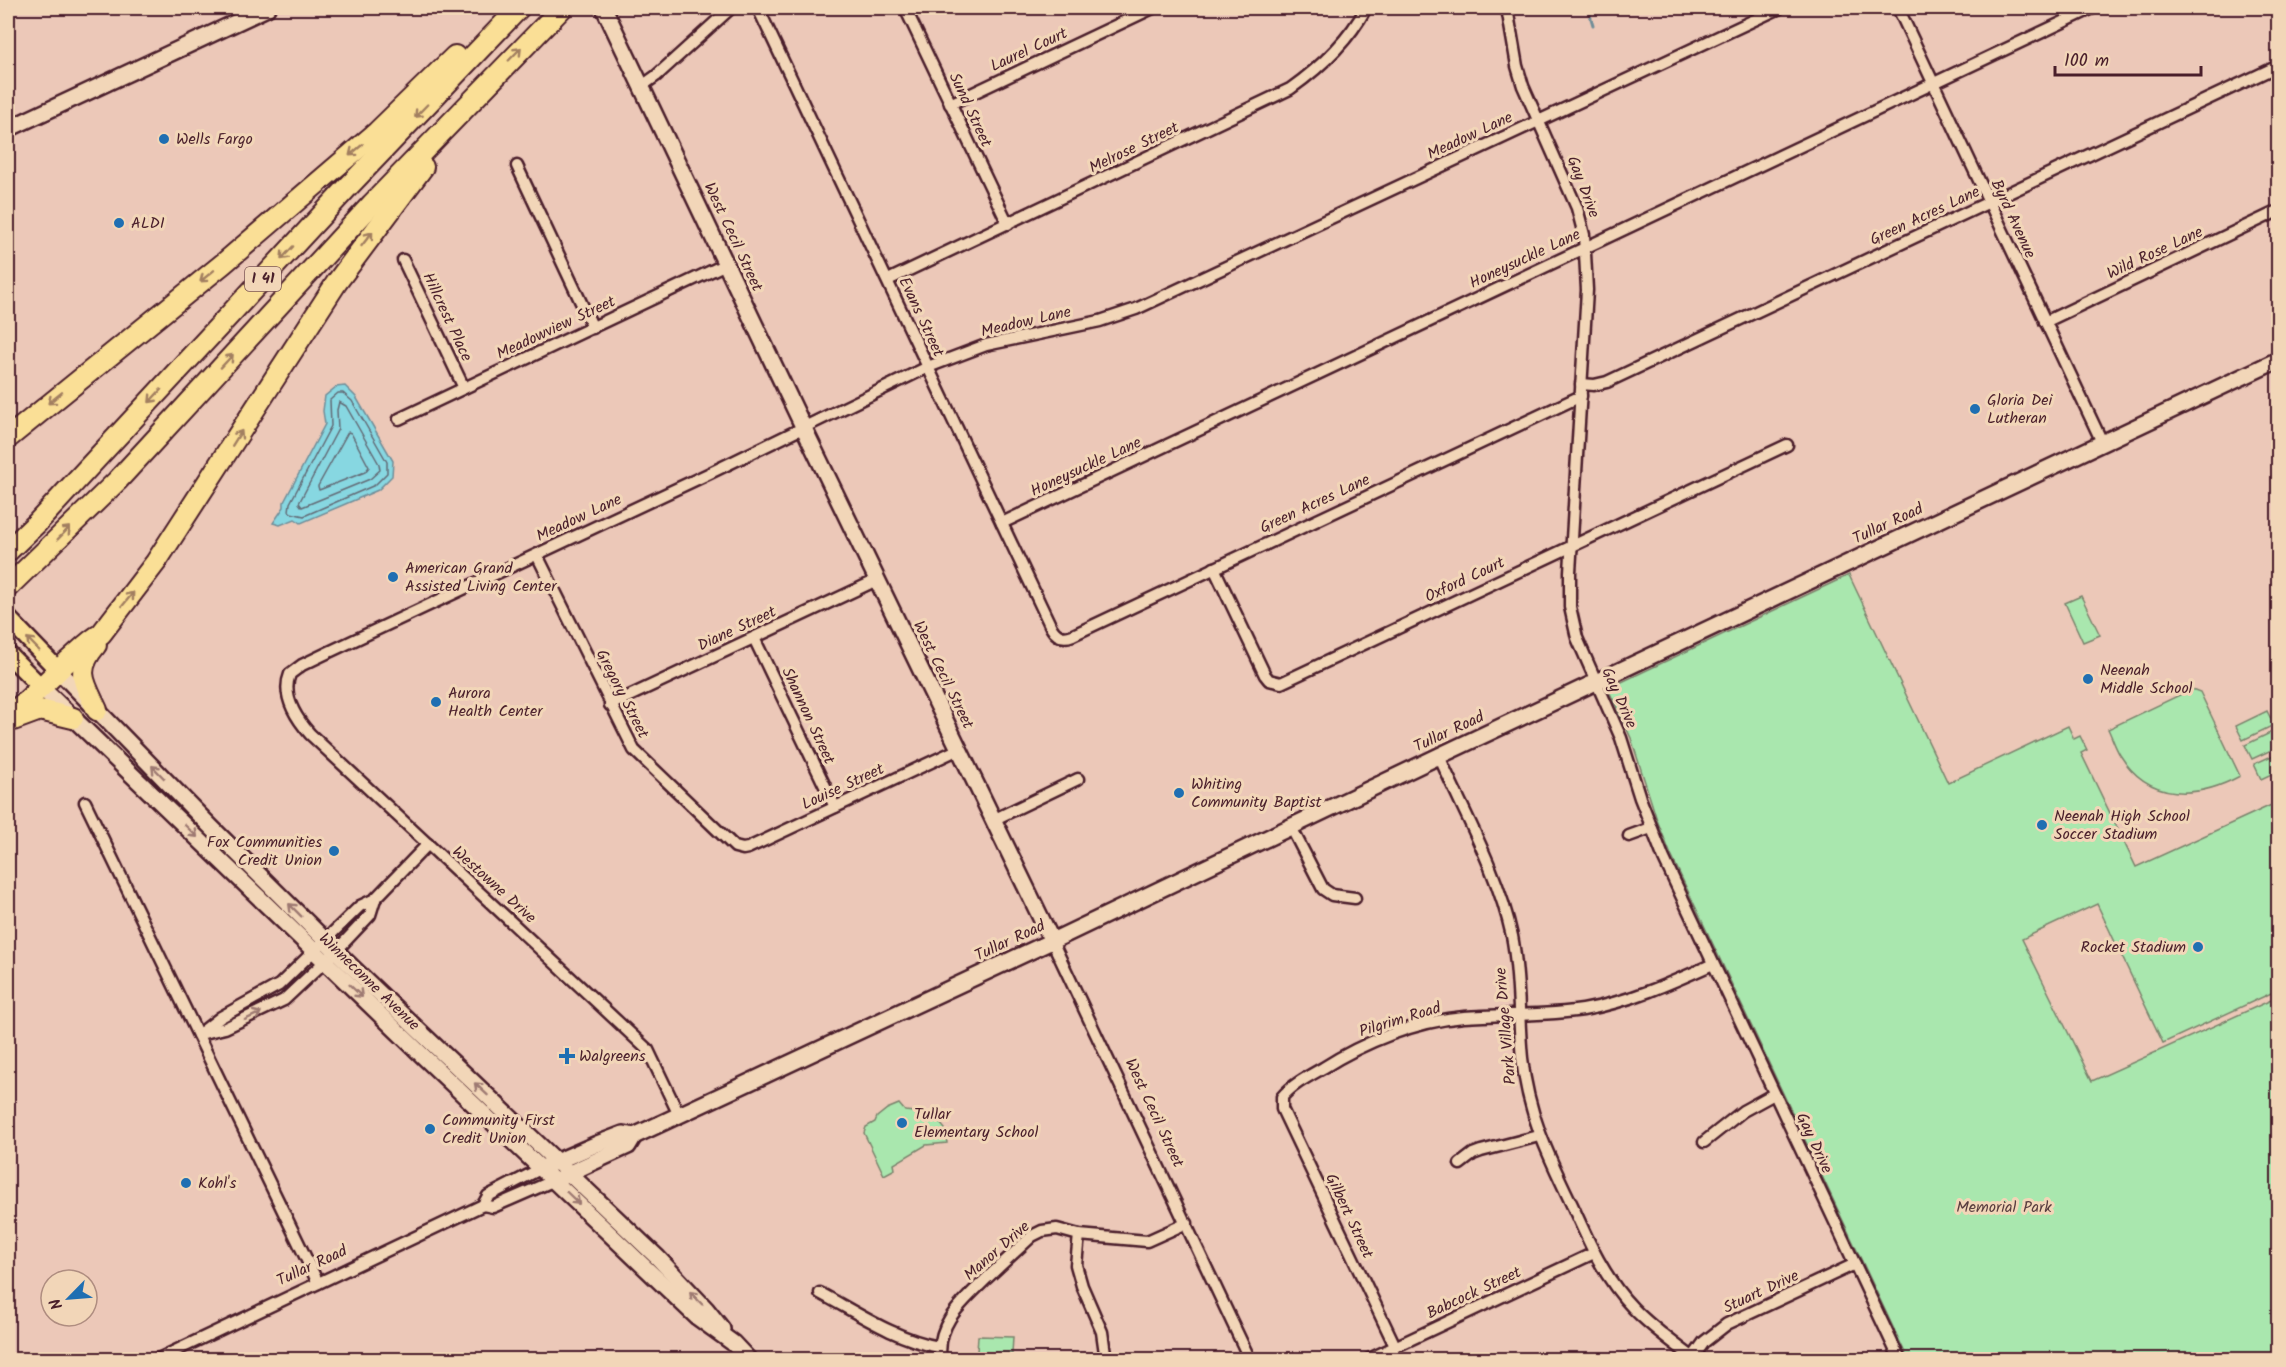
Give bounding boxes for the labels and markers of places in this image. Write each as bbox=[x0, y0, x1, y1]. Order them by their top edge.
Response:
place label: Wells Fargo bbox=[176, 127, 253, 152]
marker: Wells Fargo bbox=[157, 132, 171, 146]
place label: ALDI bbox=[131, 211, 165, 236]
marker: ALDI bbox=[112, 216, 126, 230]
place label: Gloria Dei Lutheran bbox=[1987, 388, 2053, 431]
marker: Gloria Dei Lutheran bbox=[1968, 402, 1982, 416]
place label: American Grand Assisted Living Center bbox=[405, 556, 558, 599]
marker: American Grand Assisted Living Center bbox=[386, 570, 400, 584]
place label: Neenah Middle School bbox=[2100, 658, 2193, 701]
marker: Neenah Middle School bbox=[2081, 672, 2095, 686]
place label: Aurora Health Center bbox=[448, 681, 544, 724]
marker: Aurora Health Center bbox=[429, 695, 443, 709]
place label: Whiting Community Baptist bbox=[1191, 772, 1323, 815]
marker: Whiting Community Baptist bbox=[1172, 786, 1186, 800]
place label: Neenah High School Soccer Stadium bbox=[2054, 804, 2190, 847]
marker: Neenah High School Soccer Stadium bbox=[2035, 818, 2049, 832]
place label: Fox Communities Credit Union bbox=[207, 830, 322, 873]
marker: Fox Communities Credit Union bbox=[327, 844, 341, 858]
place label: Rocket Stadium bbox=[2081, 935, 2186, 960]
marker: Rocket Stadium bbox=[2191, 940, 2205, 954]
place label: Walgreens bbox=[579, 1044, 646, 1069]
marker: Walgreens bbox=[560, 1049, 574, 1063]
place label: Tullar Elementary School bbox=[914, 1102, 1039, 1145]
place label: Community First Credit Union bbox=[442, 1108, 556, 1151]
marker: Tullar Elementary School bbox=[895, 1116, 909, 1130]
marker: Community First Credit Union bbox=[423, 1122, 437, 1136]
place label: Kohl's bbox=[198, 1171, 237, 1196]
marker: Kohl's bbox=[179, 1176, 193, 1190]

